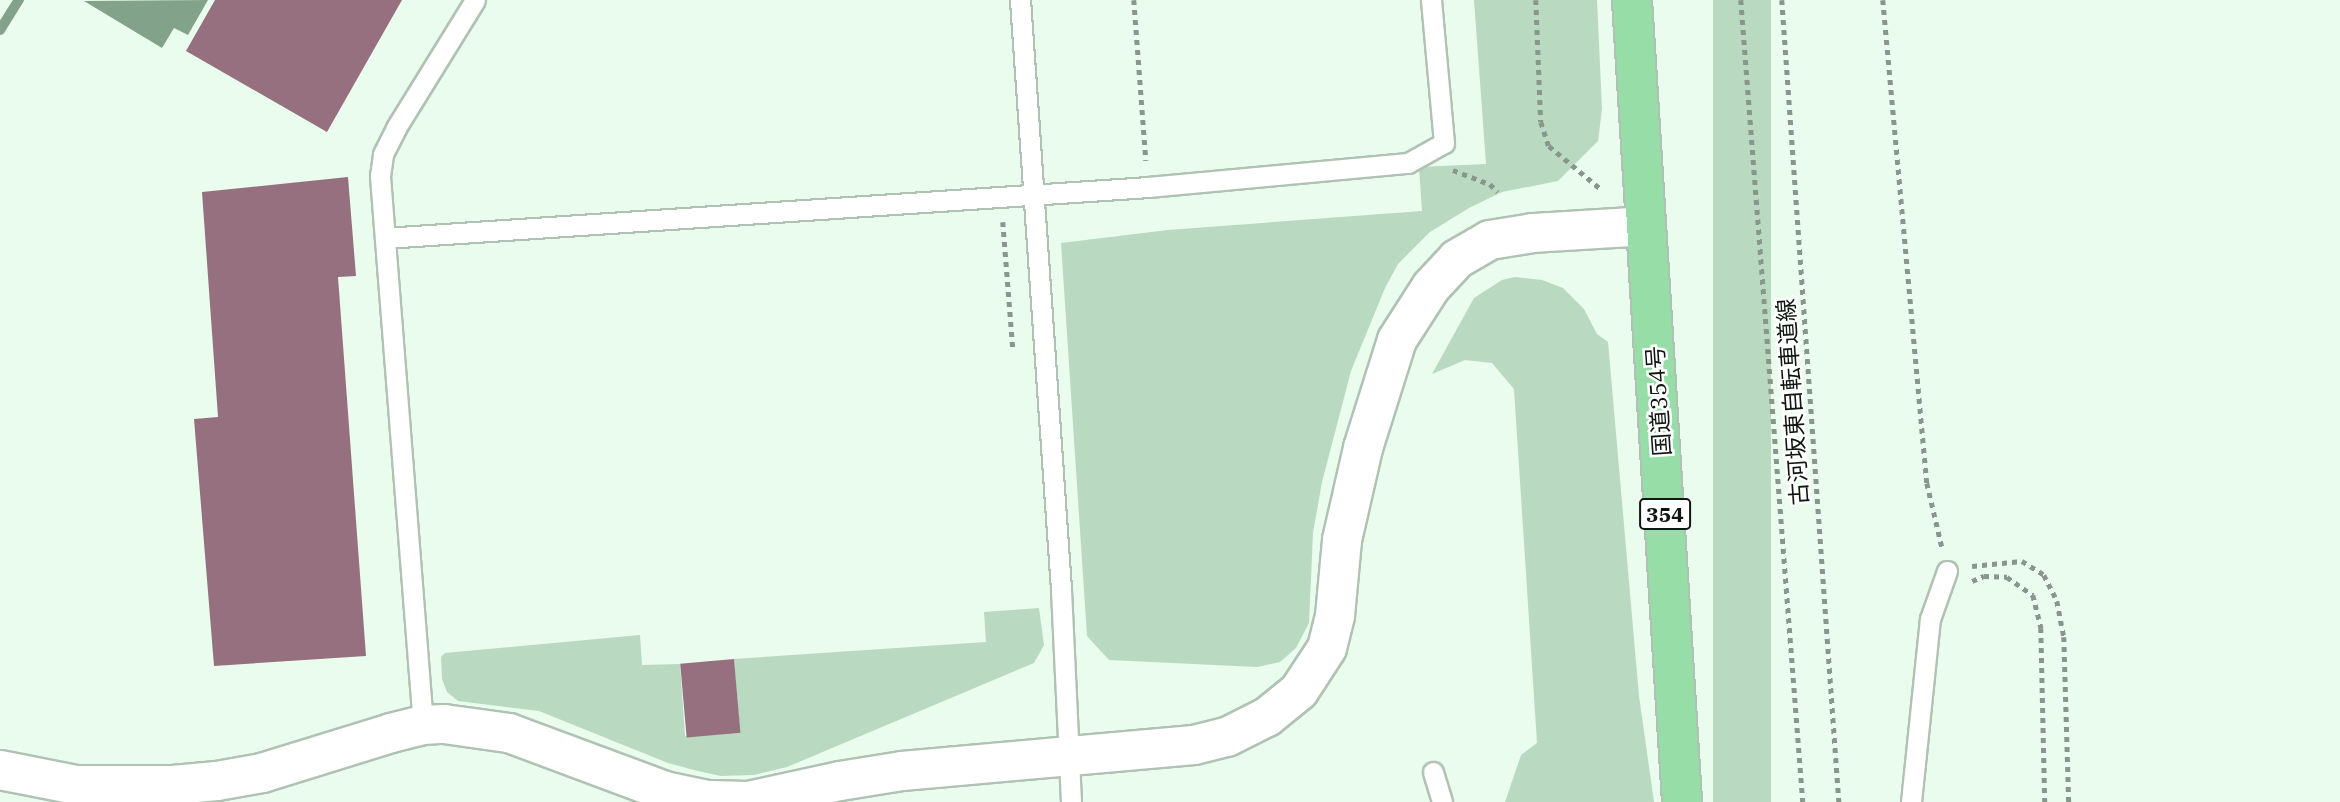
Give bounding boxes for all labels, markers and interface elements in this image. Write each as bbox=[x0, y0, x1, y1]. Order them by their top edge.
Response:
street label: 古河坂東自転車道線 bbox=[1771, 298, 1813, 506]
street label: 国道354号 bbox=[1640, 345, 1676, 457]
road number: 354 bbox=[1639, 496, 1691, 532]

